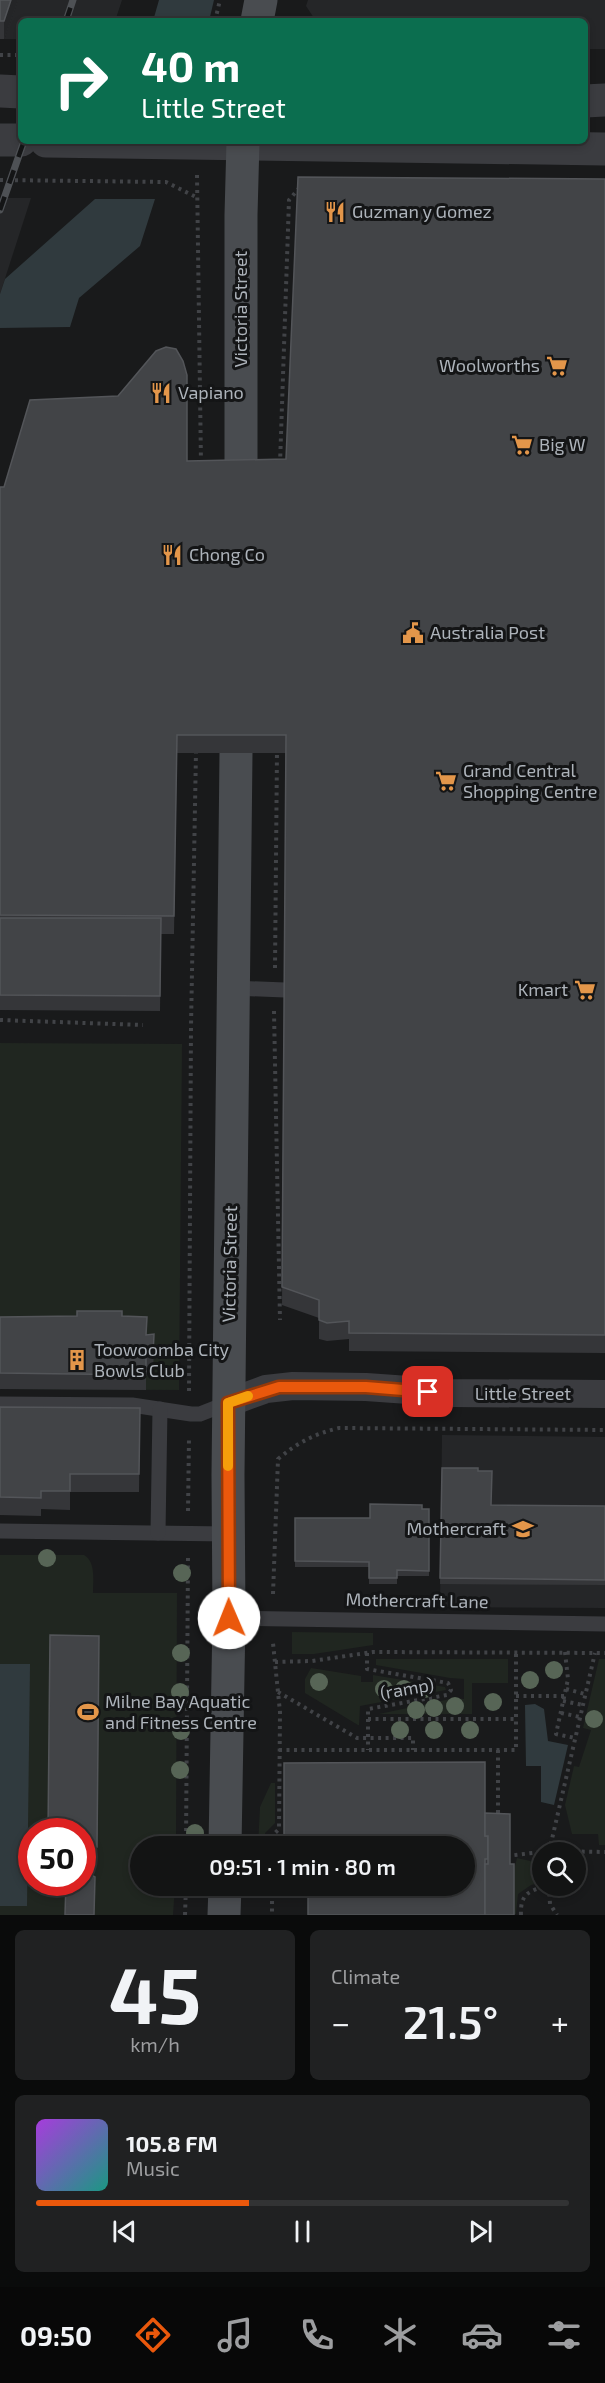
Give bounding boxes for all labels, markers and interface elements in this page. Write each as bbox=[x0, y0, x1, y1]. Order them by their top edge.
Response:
text: 40 m bbox=[141, 40, 240, 90]
icon: right bbox=[42, 42, 120, 120]
text: Little Street bbox=[141, 91, 286, 123]
restaurant icon: Guzman y Gomez bbox=[323, 200, 347, 224]
place label: Guzman y Gomez bbox=[352, 200, 492, 222]
street label: Victoria Street bbox=[229, 250, 251, 367]
place label: Woolworths bbox=[439, 354, 540, 376]
supermarket icon: Woolworths bbox=[545, 354, 569, 378]
restaurant icon: Vapiano bbox=[149, 381, 173, 405]
place label: Vapiano bbox=[178, 381, 244, 403]
supermarket icon: Big W bbox=[510, 433, 534, 457]
place label: Big W bbox=[539, 433, 586, 455]
restaurant icon: Chong Co bbox=[160, 543, 184, 567]
place label: Chong Co bbox=[189, 543, 265, 565]
public building icon: Australia Post bbox=[401, 621, 425, 645]
place label: Australia Post bbox=[430, 621, 545, 643]
place label: Grand Central Shopping Centre bbox=[463, 759, 598, 802]
supermarket icon: Grand Central Shopping Centre bbox=[434, 769, 458, 793]
place label: Kmart bbox=[518, 978, 568, 1000]
supermarket icon: Kmart bbox=[573, 978, 597, 1002]
street label: Victoria Street bbox=[217, 1205, 241, 1323]
place label: Toowoomba City Bowls Club bbox=[94, 1338, 230, 1381]
building icon: Toowoomba City Bowls Club bbox=[65, 1348, 89, 1372]
pin bbox=[402, 1366, 453, 1417]
icon: arrive bbox=[411, 1375, 444, 1408]
street label: Little Street bbox=[475, 1382, 571, 1404]
place label: Mothercraft bbox=[406, 1517, 506, 1539]
school or university icon: Mothercraft bbox=[511, 1517, 535, 1541]
position arrow bbox=[197, 1586, 261, 1650]
street label: Mothercraft Lane bbox=[345, 1588, 489, 1612]
street label: (ramp) bbox=[378, 1672, 436, 1704]
place label: Milne Bay Aquatic and Fitness Centre bbox=[105, 1690, 257, 1733]
sports icon: Milne Bay Aquatic and Fitness Centre bbox=[76, 1700, 100, 1724]
speed limit sign: 50 bbox=[18, 1818, 96, 1896]
map controls bbox=[532, 1842, 586, 1896]
button: search bbox=[532, 1842, 586, 1896]
text: 09:51 · 1 min · 80 m bbox=[209, 1853, 396, 1879]
text: 45 bbox=[109, 1946, 201, 2040]
text: Climate bbox=[331, 1964, 400, 1988]
text: 21.5° bbox=[403, 1994, 498, 2048]
text: − bbox=[331, 2002, 350, 2042]
text: + bbox=[551, 2002, 569, 2042]
text: km/h bbox=[130, 2032, 180, 2056]
text: 105.8 FM bbox=[126, 2130, 218, 2156]
text: Music bbox=[126, 2156, 180, 2180]
icon: previous bbox=[108, 2215, 141, 2248]
icon: pause bbox=[286, 2215, 319, 2248]
icon: next bbox=[464, 2215, 497, 2248]
icon: directions bbox=[132, 2314, 174, 2356]
icon: music bbox=[214, 2314, 256, 2356]
icon: phone bbox=[296, 2314, 338, 2356]
icon: climate bbox=[379, 2314, 421, 2356]
icon: car bbox=[461, 2314, 503, 2356]
icon: filters bbox=[543, 2314, 585, 2356]
text: 09:50 bbox=[20, 2319, 92, 2351]

